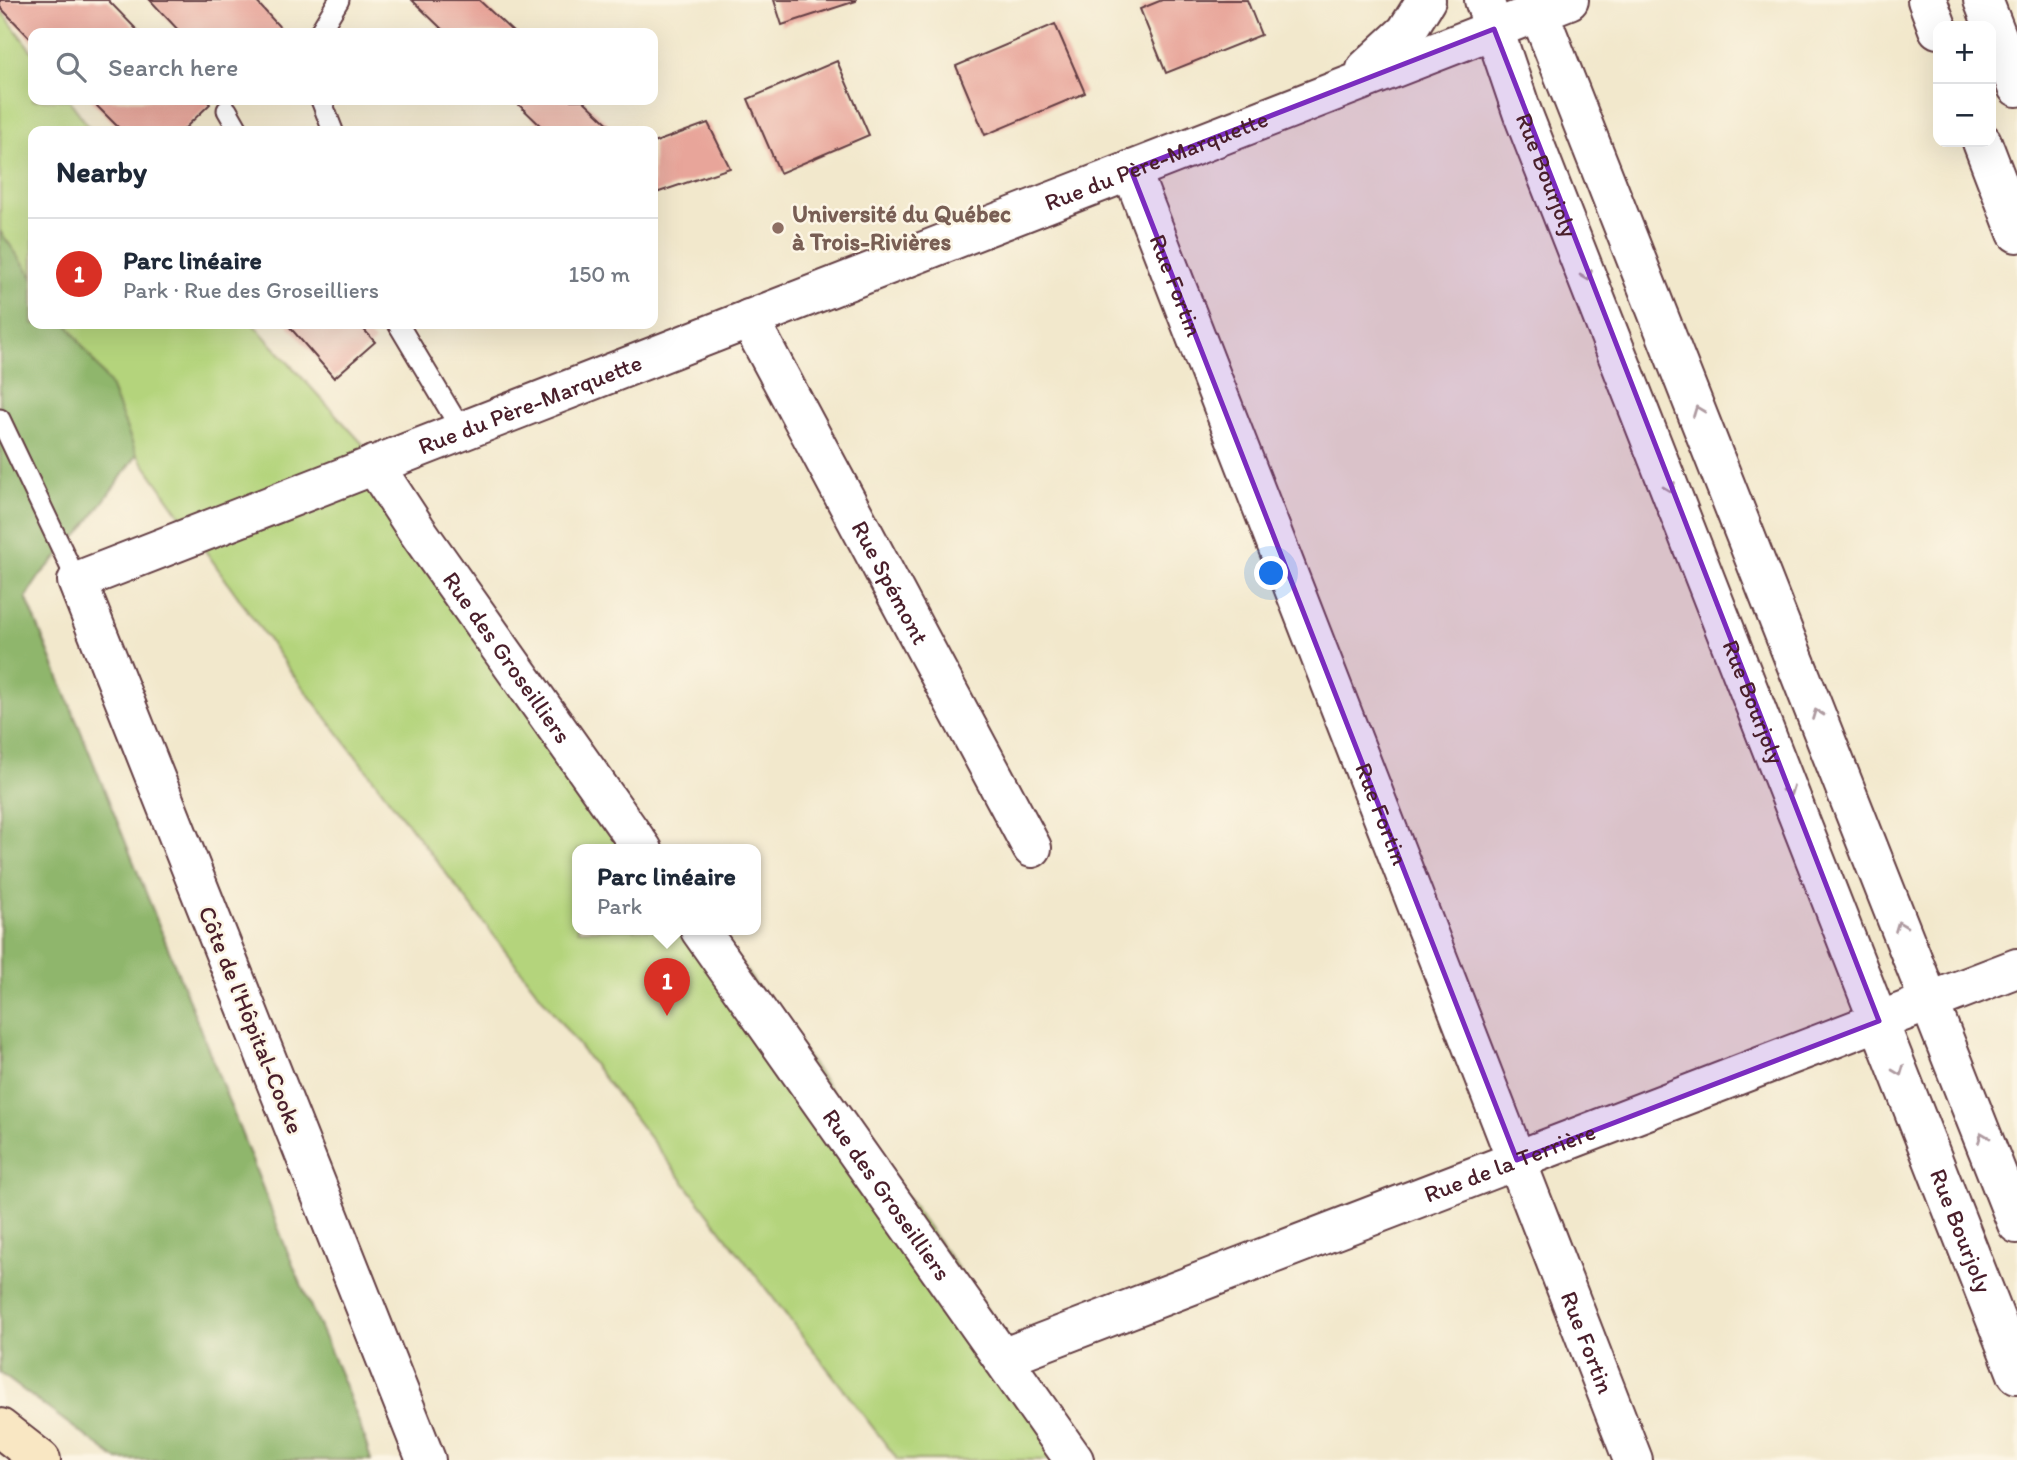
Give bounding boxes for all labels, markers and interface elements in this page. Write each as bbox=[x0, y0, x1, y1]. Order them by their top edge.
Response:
map controls bbox=[1933, 21, 1996, 147]
button: + bbox=[1933, 21, 1996, 84]
search box bbox=[28, 28, 658, 105]
icon: search bbox=[52, 48, 90, 86]
text: Search here bbox=[108, 51, 238, 83]
button: − bbox=[1933, 84, 1996, 147]
street label: Rue du Père-Marquette bbox=[1040, 104, 1272, 217]
street label: Rue Bourjoly bbox=[1510, 109, 1585, 241]
text: Nearby bbox=[56, 153, 147, 190]
place label: Université du Québec à Trois-Rivières bbox=[792, 199, 1011, 256]
marker: Université du Québec à Trois-Rivières bbox=[770, 220, 786, 236]
street label: Rue Fortin bbox=[1143, 230, 1210, 341]
text: Parc linéaire bbox=[123, 244, 262, 276]
text: 1 bbox=[74, 260, 84, 288]
text: 150 m bbox=[569, 260, 630, 288]
one-way arrow bbox=[1578, 270, 1592, 282]
text: Park · Rue des Groseilliers bbox=[123, 276, 379, 304]
street label: Rue du Père-Marquette bbox=[414, 347, 646, 461]
one-way arrow bbox=[1692, 406, 1706, 418]
one-way arrow bbox=[1661, 481, 1675, 493]
street label: Rue Spémont bbox=[846, 515, 935, 649]
your location bbox=[1254, 556, 1288, 590]
street label: Rue des Groseilliers bbox=[437, 566, 578, 749]
street label: Rue Bourjoly bbox=[1716, 636, 1791, 768]
one-way arrow bbox=[1811, 708, 1825, 720]
street label: Rue Fortin bbox=[1349, 758, 1415, 869]
one-way arrow bbox=[1780, 784, 1794, 796]
popup bbox=[572, 844, 761, 935]
text: Parc linéaire bbox=[597, 860, 736, 892]
text: Park bbox=[597, 892, 642, 920]
street label: Côte de l'Hôpital-Cooke bbox=[192, 902, 310, 1138]
one-way arrow bbox=[1894, 920, 1908, 932]
pin: 1 bbox=[644, 958, 690, 1016]
one-way arrow bbox=[1890, 1065, 1904, 1077]
street label: Rue des Groseilliers bbox=[817, 1103, 958, 1286]
street label: Rue de la Terrière bbox=[1420, 1116, 1600, 1209]
one-way arrow bbox=[1978, 1132, 1992, 1144]
street label: Rue Bourjoly bbox=[1924, 1164, 1999, 1297]
street label: Rue Fortin bbox=[1555, 1287, 1621, 1398]

